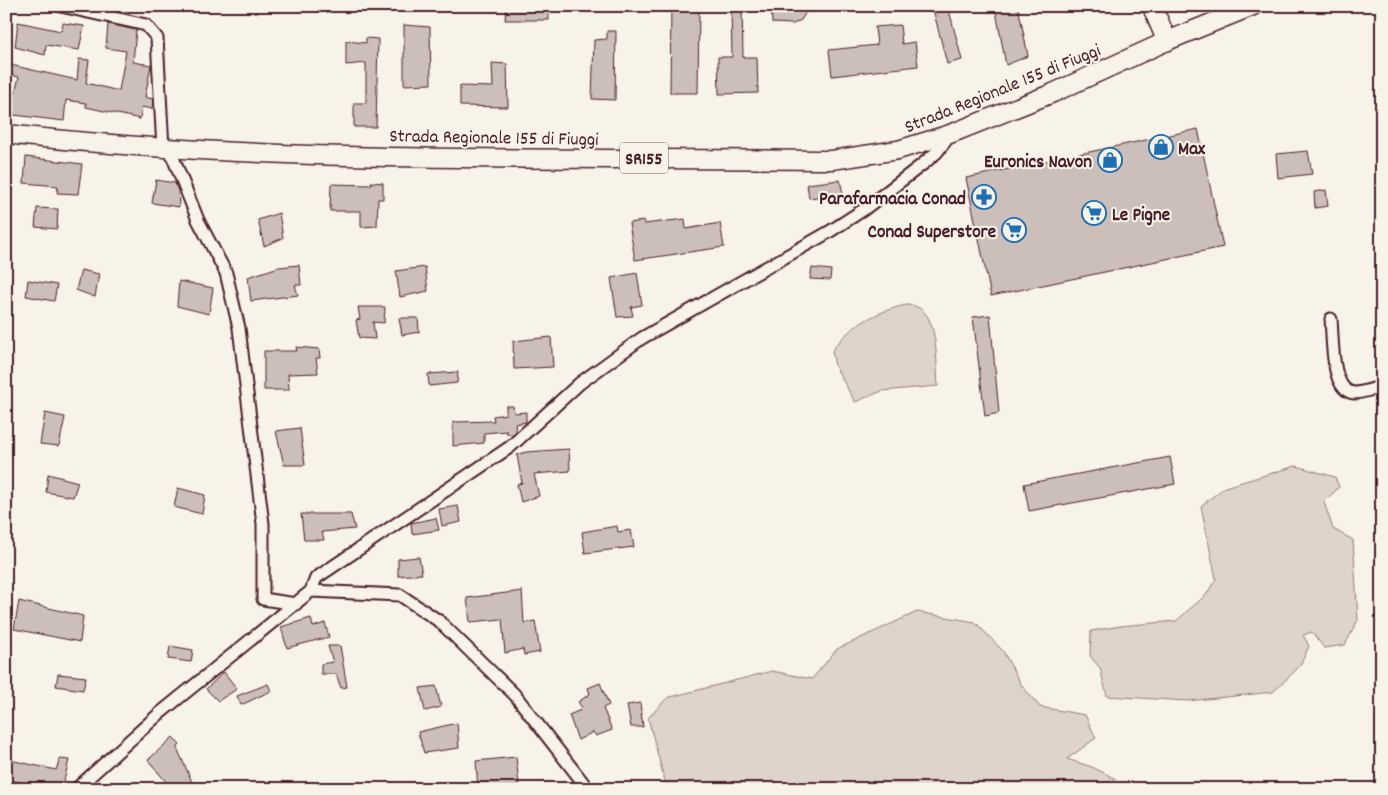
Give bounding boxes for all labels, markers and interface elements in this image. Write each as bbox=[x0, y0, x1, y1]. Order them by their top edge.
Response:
street label: Strada Regionale 155 di Fiuggi bbox=[901, 38, 1106, 142]
street label: Strada Regionale 155 di Fiuggi bbox=[389, 124, 599, 155]
shop icon: Max bbox=[1148, 134, 1174, 160]
place label: Max bbox=[1178, 137, 1206, 164]
road number: SR155 bbox=[620, 142, 668, 174]
shop icon: Euronics Navon bbox=[1097, 147, 1123, 173]
place label: Euronics Navon bbox=[984, 150, 1092, 177]
pharmacy icon: Parafarmacia Conad bbox=[971, 184, 997, 210]
place label: Parafarmacia Conad bbox=[819, 187, 966, 214]
supermarket icon: Le Pigne bbox=[1081, 200, 1107, 226]
place label: Le Pigne bbox=[1112, 203, 1170, 230]
supermarket icon: Conad Superstore bbox=[1001, 217, 1027, 243]
place label: Conad Superstore bbox=[868, 220, 996, 247]

